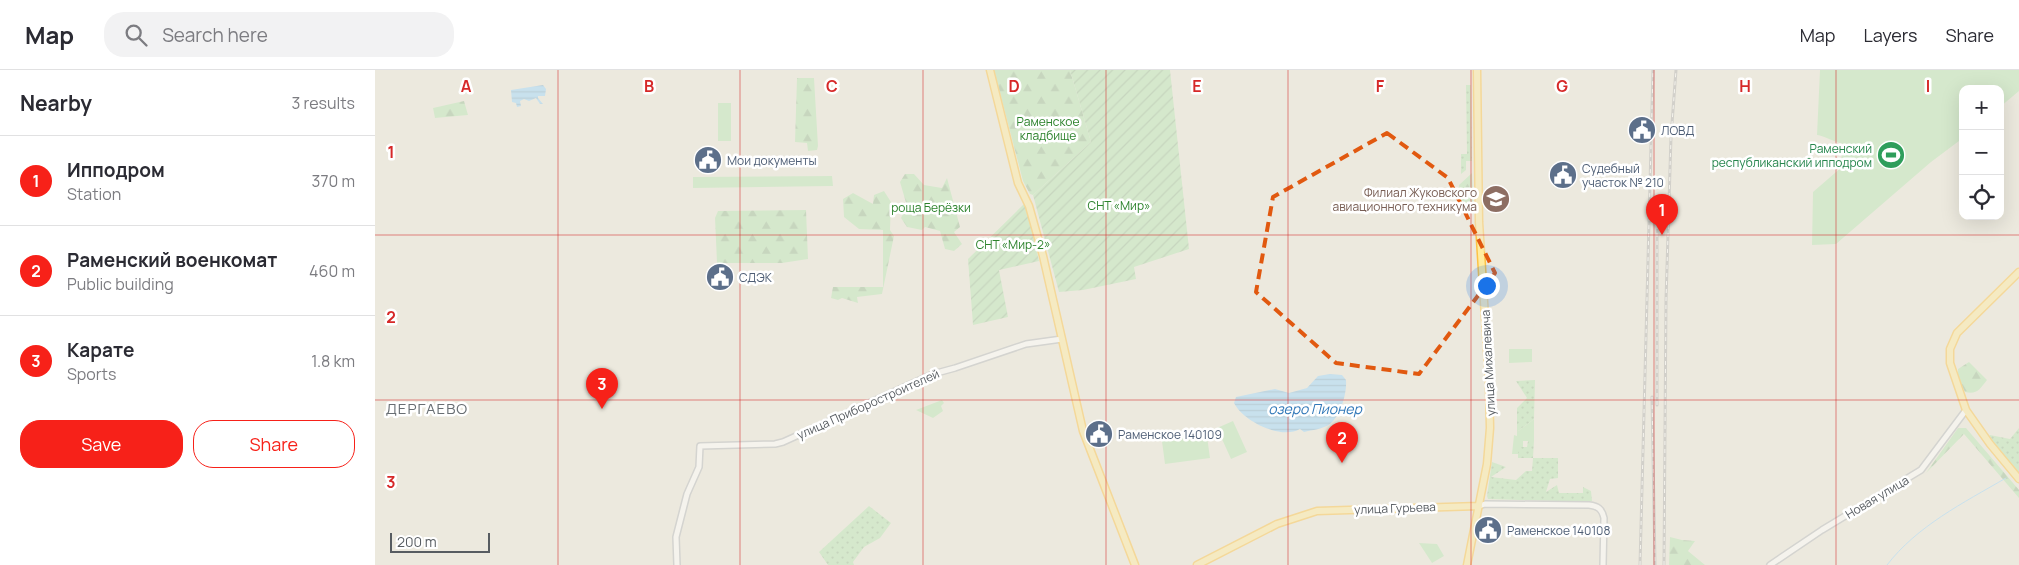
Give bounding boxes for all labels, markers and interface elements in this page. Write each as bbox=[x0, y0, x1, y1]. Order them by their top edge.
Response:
search box bbox=[104, 12, 454, 57]
text: Map bbox=[25, 18, 74, 51]
icon: search bbox=[122, 21, 150, 49]
text: Search here bbox=[162, 22, 268, 48]
text: Map bbox=[1800, 23, 1835, 47]
text: Layers bbox=[1863, 23, 1917, 47]
text: Share bbox=[1945, 23, 1994, 47]
text: A bbox=[461, 75, 472, 97]
text: B bbox=[644, 75, 654, 97]
text: C bbox=[826, 75, 838, 97]
text: D bbox=[1008, 75, 1020, 97]
text: E bbox=[1192, 75, 1202, 97]
text: F bbox=[1376, 75, 1385, 97]
text: G bbox=[1556, 75, 1568, 97]
text: H bbox=[1739, 75, 1751, 97]
text: I bbox=[1926, 75, 1930, 97]
map controls bbox=[1959, 85, 2004, 220]
button: + bbox=[1959, 85, 2004, 130]
text: Nearby bbox=[20, 89, 92, 117]
text: 3 results bbox=[292, 92, 355, 114]
park label: Раменское кладбище bbox=[1017, 113, 1079, 144]
public building icon: ЛОВД bbox=[1627, 115, 1657, 145]
place label: ЛОВД bbox=[1661, 122, 1694, 139]
button: − bbox=[1959, 130, 2004, 175]
place label: Раменский республиканский ипподром bbox=[1712, 140, 1872, 171]
sports icon: Раменский республиканский ипподром bbox=[1876, 140, 1906, 170]
text: 1 bbox=[387, 141, 395, 163]
public building icon: Мои документы bbox=[693, 145, 723, 175]
place label: Мои документы bbox=[727, 152, 817, 169]
text: Ипподром bbox=[67, 157, 165, 183]
public building icon: Судебный участок № 210 bbox=[1548, 160, 1578, 190]
place label: Судебный участок № 210 bbox=[1582, 160, 1664, 191]
text: 1 bbox=[32, 170, 40, 192]
text: 370 m bbox=[312, 170, 355, 192]
button: locate bbox=[1959, 175, 2004, 220]
text: Station bbox=[67, 183, 121, 205]
place label: Филиал Жуковского авиационного техникума bbox=[1332, 184, 1477, 215]
school or university icon: Филиал Жуковского авиационного техникума bbox=[1481, 184, 1511, 214]
pin: 1 bbox=[1646, 194, 1678, 235]
park label: СНТ «Мир» bbox=[1088, 197, 1150, 214]
park label: роща Берёзки bbox=[891, 199, 971, 216]
park label: СНТ «Мир-2» bbox=[976, 236, 1050, 253]
text: Раменский военкомат bbox=[67, 247, 277, 273]
text: 2 bbox=[31, 260, 41, 282]
text: 460 m bbox=[309, 260, 355, 282]
public building icon: СДЭК bbox=[705, 262, 735, 292]
place label: СДЭК bbox=[739, 269, 773, 286]
text: Public building bbox=[67, 273, 174, 295]
your location bbox=[1474, 273, 1500, 299]
text: 2 bbox=[386, 306, 396, 328]
street label: улица Михалевича bbox=[1477, 309, 1499, 417]
text: Карате bbox=[67, 337, 134, 363]
text: 3 bbox=[31, 350, 41, 372]
text: 1.8 km bbox=[311, 350, 355, 372]
text: Sports bbox=[67, 363, 116, 385]
street label: улица Приборостроителей bbox=[794, 365, 942, 443]
pin: 3 bbox=[586, 368, 618, 409]
district label: ДЕРГАЕВО bbox=[386, 398, 468, 419]
water label: озеро Пионер bbox=[1268, 399, 1362, 418]
public building icon: Раменское 140109 bbox=[1084, 419, 1114, 449]
button: Save bbox=[20, 420, 183, 468]
button: Share bbox=[193, 420, 355, 468]
pin: 2 bbox=[1326, 422, 1358, 463]
place label: Раменское 140109 bbox=[1118, 426, 1222, 443]
text: 3 bbox=[386, 471, 396, 493]
street label: Новая улица bbox=[1842, 471, 1912, 523]
street label: улица Гурьева bbox=[1354, 498, 1436, 518]
public building icon: Раменское 140108 bbox=[1473, 515, 1503, 545]
place label: Раменское 140108 bbox=[1507, 522, 1610, 539]
scale bar bbox=[390, 530, 490, 553]
text: 200 m bbox=[397, 532, 437, 551]

